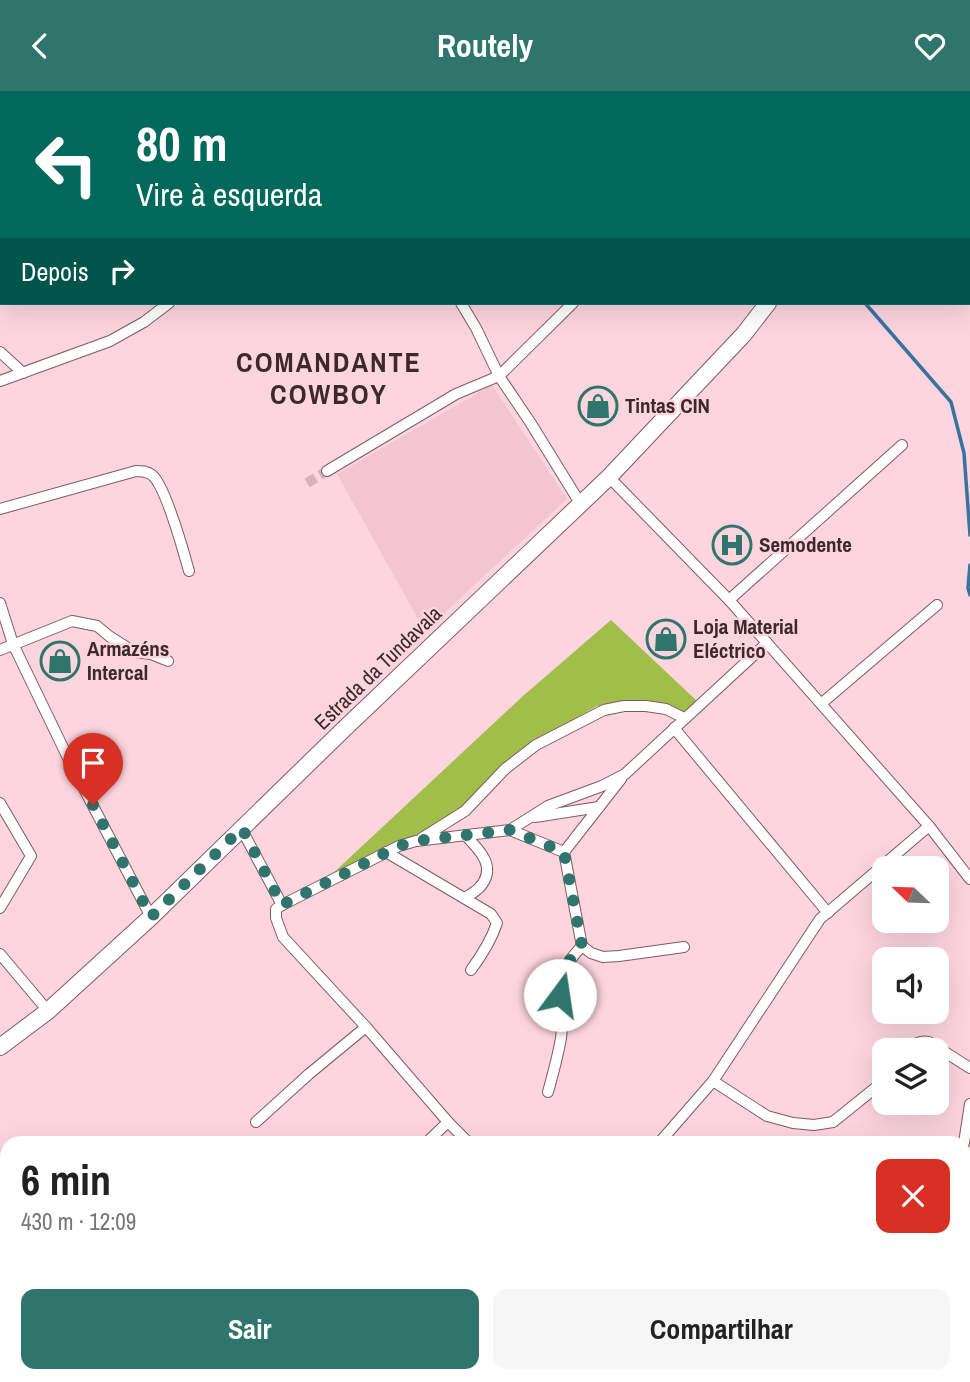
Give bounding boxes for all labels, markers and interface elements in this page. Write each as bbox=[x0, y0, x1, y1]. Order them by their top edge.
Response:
text: Routely bbox=[437, 24, 533, 67]
icon: back bbox=[21, 27, 59, 65]
icon: heart bbox=[911, 27, 949, 65]
text: 80 m bbox=[136, 110, 228, 176]
icon: left bbox=[21, 119, 112, 210]
text: Vire à esquerda bbox=[136, 173, 322, 216]
icon: right bbox=[103, 252, 141, 290]
text: Depois bbox=[21, 254, 89, 289]
district label: COMANDANTE COWBOY bbox=[236, 343, 422, 413]
shop icon: Tintas CIN bbox=[577, 385, 619, 427]
place label: Tintas CIN bbox=[625, 391, 710, 420]
hospital icon: Semodente bbox=[711, 524, 753, 566]
place label: Semodente bbox=[759, 530, 852, 559]
street label: Estrada da Tundavala bbox=[308, 599, 448, 736]
place label: Loja Material Eléctrico bbox=[693, 612, 798, 665]
shop icon: Loja Material Eléctrico bbox=[645, 618, 687, 660]
place label: Armazéns Intercal bbox=[87, 634, 169, 687]
shop icon: Armazéns Intercal bbox=[39, 640, 81, 682]
pin bbox=[63, 733, 123, 805]
icon: arrive bbox=[74, 744, 112, 782]
north arrow bbox=[872, 856, 948, 933]
map controls bbox=[872, 856, 949, 1115]
button: sound bbox=[872, 947, 949, 1024]
position arrow bbox=[523, 958, 597, 1032]
button: layers bbox=[872, 1038, 949, 1115]
text: 6 min bbox=[21, 1152, 111, 1208]
button: close bbox=[876, 1159, 950, 1233]
text: 430 m · 12:09 bbox=[21, 1206, 136, 1237]
button: Sair bbox=[21, 1289, 479, 1369]
button: Compartilhar bbox=[493, 1289, 950, 1369]

